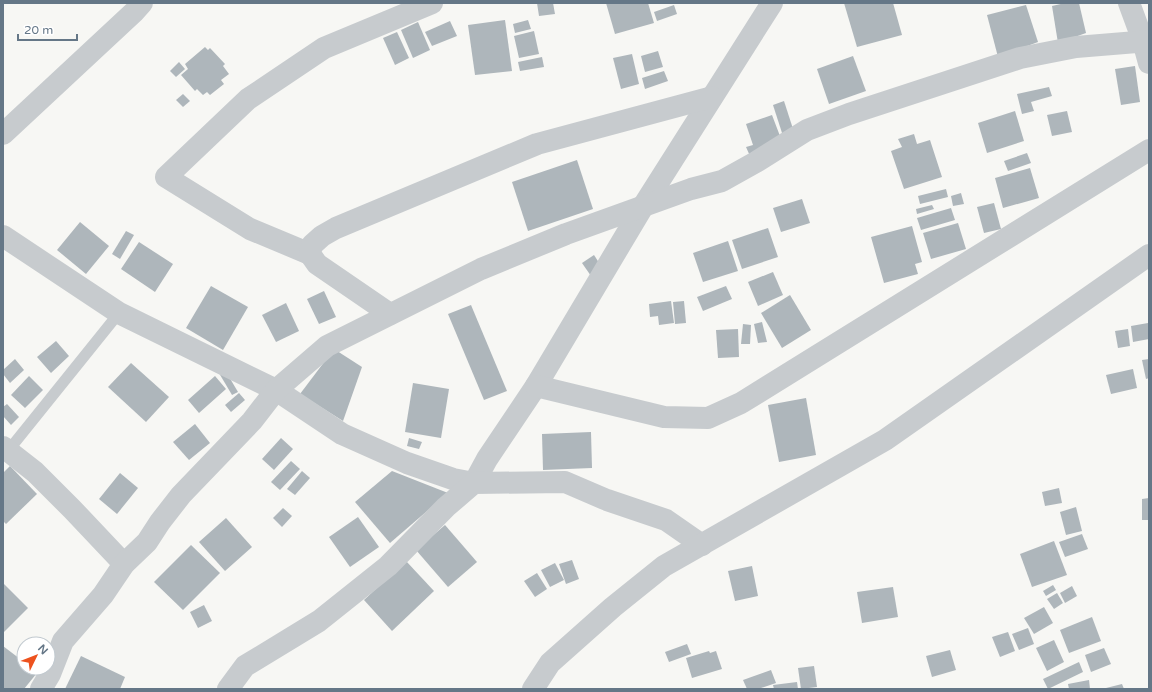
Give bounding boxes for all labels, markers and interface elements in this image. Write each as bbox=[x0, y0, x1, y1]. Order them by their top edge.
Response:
scale bar bbox=[18, 16, 77, 42]
text: 20 m bbox=[24, 23, 53, 37]
north arrow bbox=[16, 636, 56, 676]
text: N bbox=[35, 642, 51, 657]

